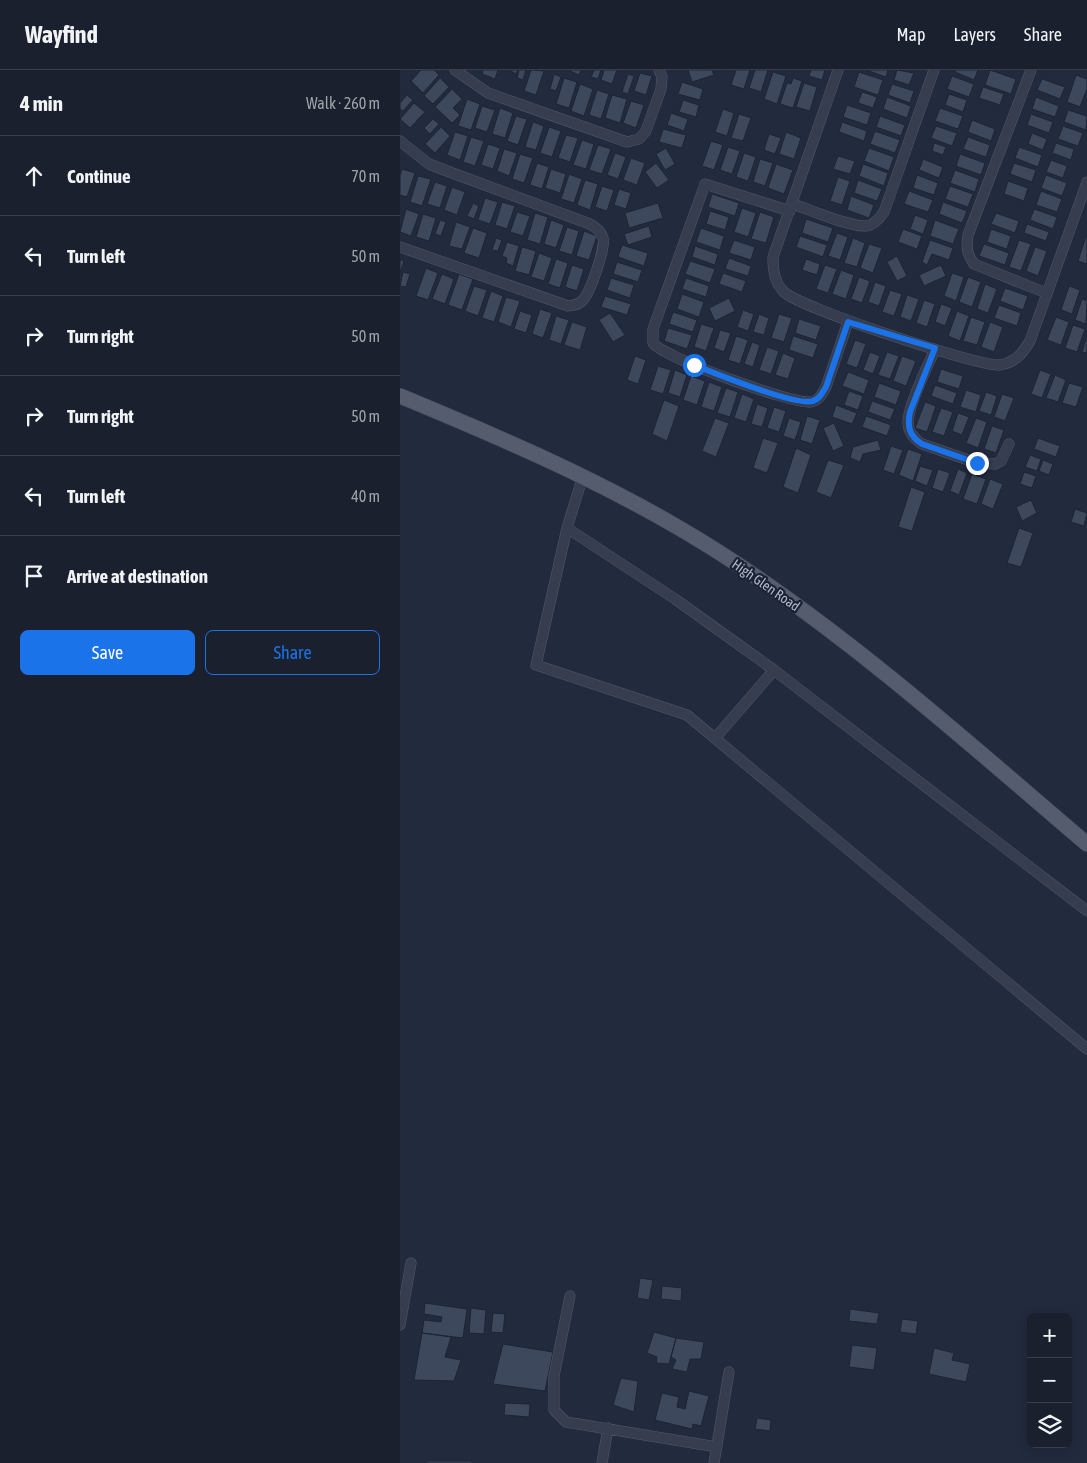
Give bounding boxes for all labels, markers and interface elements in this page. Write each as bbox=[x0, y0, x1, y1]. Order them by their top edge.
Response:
text: Wayfind bbox=[25, 21, 98, 48]
text: Map bbox=[896, 24, 925, 45]
text: Layers bbox=[953, 24, 996, 45]
text: Share bbox=[1024, 24, 1062, 45]
text: 4 min bbox=[20, 91, 63, 115]
text: Walk · 260 m bbox=[306, 94, 380, 112]
icon: ahead bbox=[20, 162, 48, 190]
text: Continue bbox=[67, 165, 131, 187]
text: 70 m bbox=[351, 167, 380, 185]
icon: left bbox=[20, 242, 48, 270]
text: Turn left bbox=[67, 245, 125, 267]
text: 50 m bbox=[351, 247, 380, 265]
icon: right bbox=[20, 322, 48, 350]
text: Turn right bbox=[67, 325, 134, 347]
text: 50 m bbox=[351, 327, 380, 345]
route start bbox=[683, 354, 706, 377]
icon: right bbox=[20, 402, 48, 430]
text: Turn right bbox=[67, 405, 134, 427]
text: 50 m bbox=[351, 407, 380, 425]
route end bbox=[966, 452, 989, 475]
icon: left bbox=[20, 482, 48, 510]
text: Turn left bbox=[67, 485, 125, 507]
text: 40 m bbox=[351, 487, 380, 505]
street label: High Glen Road bbox=[729, 556, 803, 614]
icon: arrive bbox=[20, 562, 48, 590]
text: Arrive at destination bbox=[67, 565, 208, 587]
button: Save bbox=[20, 630, 195, 675]
button: Share bbox=[205, 630, 380, 675]
map controls bbox=[1027, 1313, 1072, 1448]
button: + bbox=[1027, 1313, 1072, 1358]
button: − bbox=[1027, 1358, 1072, 1403]
button: layers bbox=[1027, 1403, 1072, 1448]

